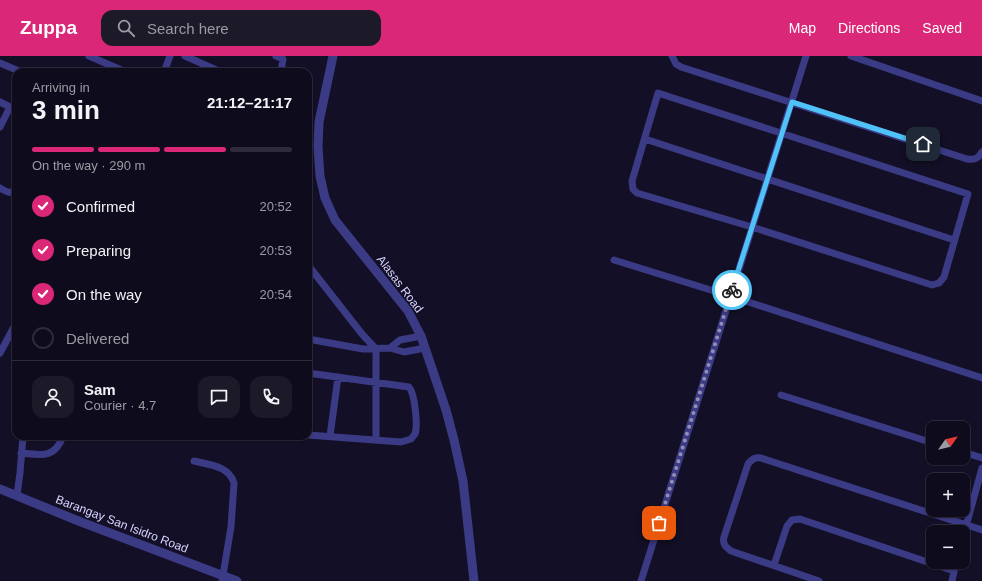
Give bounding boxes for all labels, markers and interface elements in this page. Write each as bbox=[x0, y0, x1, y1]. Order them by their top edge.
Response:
search box bbox=[101, 10, 381, 46]
text: Zuppa bbox=[20, 17, 77, 38]
icon: search bbox=[115, 17, 137, 39]
text: Search here bbox=[147, 20, 229, 37]
text: Map bbox=[789, 20, 816, 36]
text: Directions bbox=[838, 20, 900, 36]
text: Saved bbox=[922, 20, 962, 36]
text: Arriving in bbox=[32, 80, 90, 95]
text: 21:12–21:17 bbox=[207, 94, 292, 111]
text: 3 min bbox=[32, 95, 100, 125]
pin bbox=[906, 127, 940, 161]
icon: home bbox=[912, 133, 934, 155]
text: On the way · 290 m bbox=[32, 158, 145, 173]
icon: check bbox=[32, 195, 54, 217]
text: Confirmed bbox=[66, 198, 135, 215]
text: 20:52 bbox=[259, 199, 292, 214]
icon: check bbox=[32, 239, 54, 261]
text: Preparing bbox=[66, 242, 131, 259]
text: 20:53 bbox=[259, 243, 292, 258]
street label: Alasas Road bbox=[374, 253, 426, 315]
courier bbox=[712, 270, 752, 310]
icon: bike bbox=[721, 279, 743, 301]
icon: check bbox=[32, 283, 54, 305]
text: On the way bbox=[66, 286, 142, 303]
text: 20:54 bbox=[259, 287, 292, 302]
text: Delivered bbox=[66, 330, 129, 347]
button: person bbox=[32, 376, 74, 418]
button: chat bbox=[198, 376, 240, 418]
button: phone bbox=[250, 376, 292, 418]
text: Sam bbox=[84, 381, 116, 398]
text: Courier · 4.7 bbox=[84, 398, 156, 413]
north arrow bbox=[926, 421, 970, 465]
map controls bbox=[926, 421, 970, 569]
button: + bbox=[926, 473, 970, 517]
street label: Barangay San Isidro Road bbox=[54, 492, 190, 556]
pin bbox=[642, 506, 676, 540]
icon: bag bbox=[648, 512, 670, 534]
button: − bbox=[926, 525, 970, 569]

